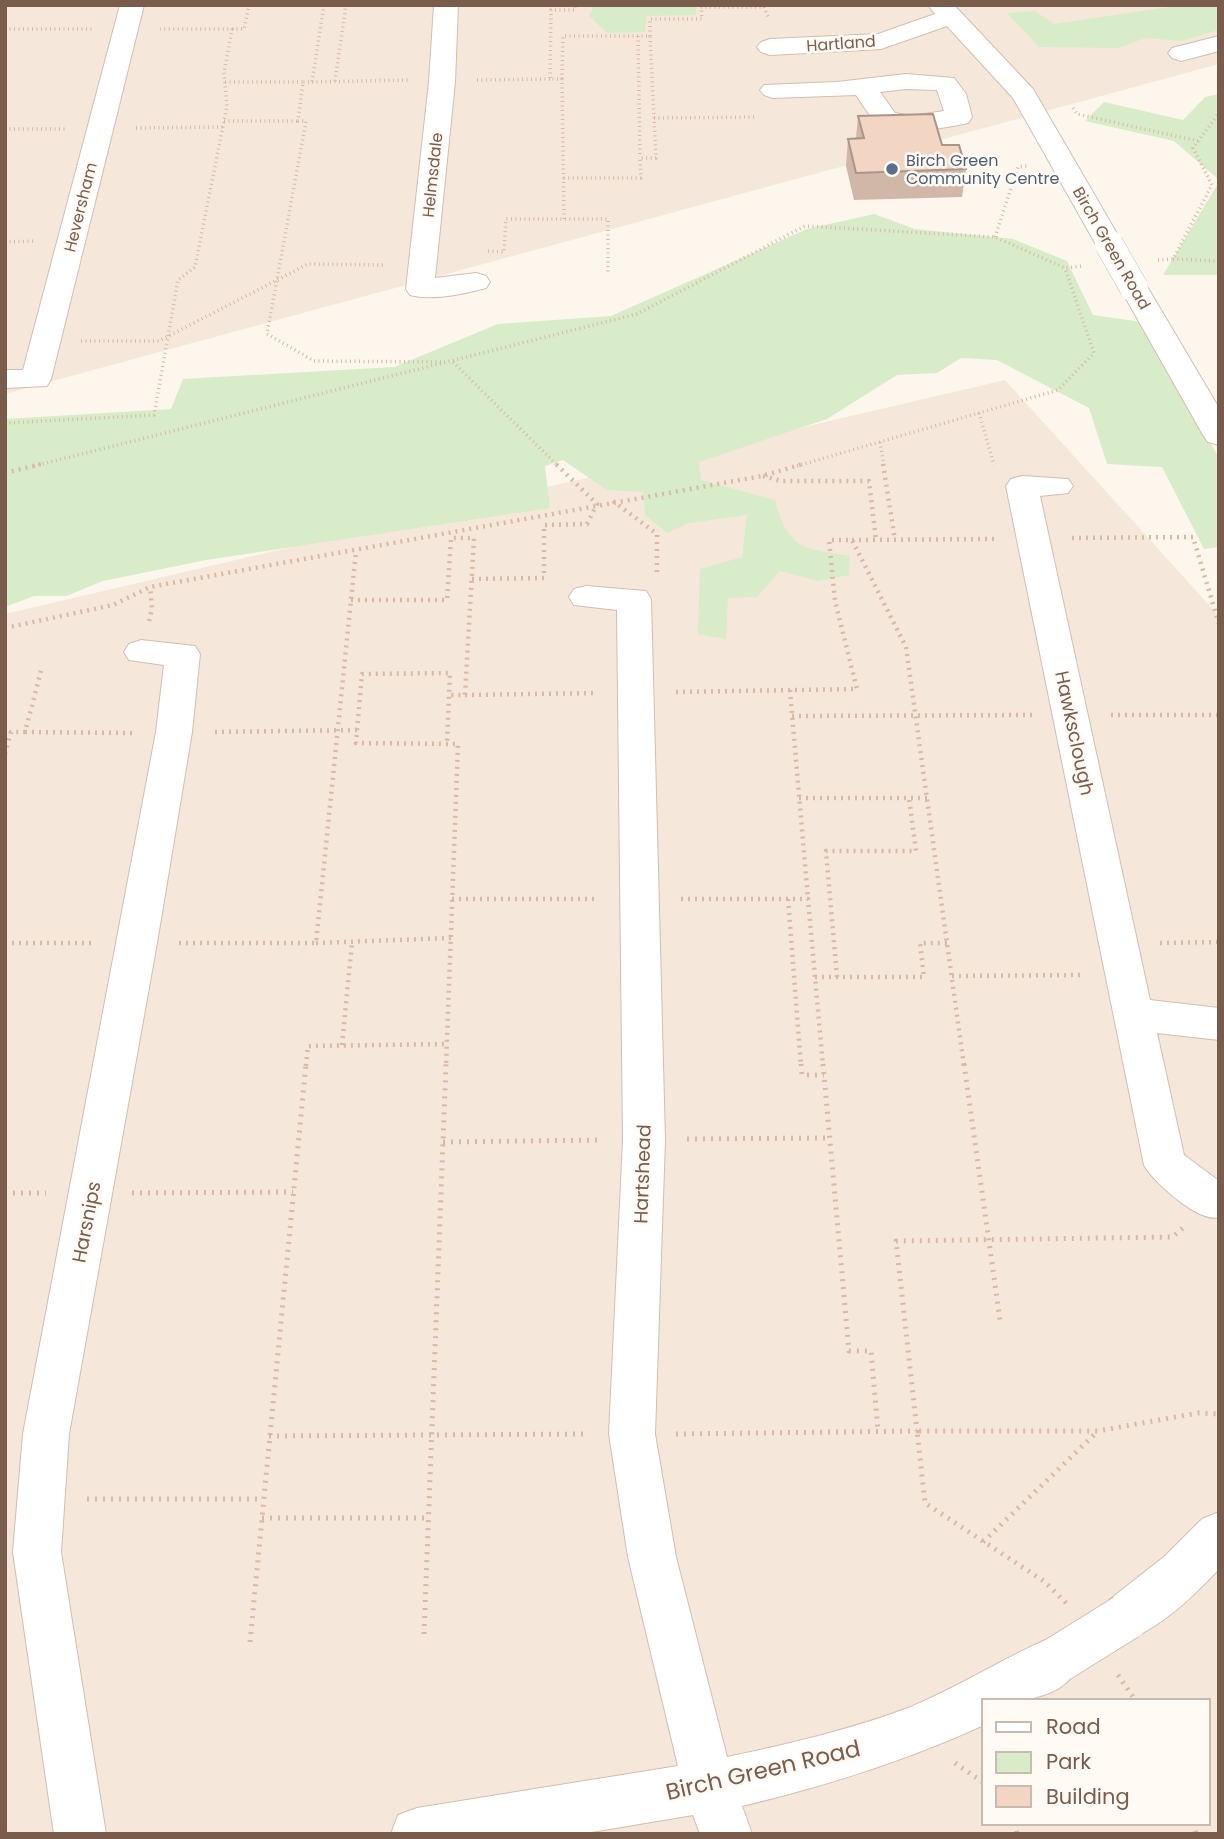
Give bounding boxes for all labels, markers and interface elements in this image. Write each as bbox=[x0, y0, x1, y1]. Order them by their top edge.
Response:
street label: Hartland bbox=[806, 30, 877, 57]
street label: Helmsdale bbox=[417, 131, 448, 219]
place label: Birch Green Community Centre bbox=[906, 149, 1059, 190]
street label: Heversham bbox=[58, 160, 103, 254]
marker: Birch Green Community Centre bbox=[884, 161, 900, 177]
street label: Birch Green Road bbox=[1067, 183, 1156, 314]
street label: Hawksclough bbox=[1048, 668, 1101, 798]
street label: Hartshead bbox=[627, 1124, 658, 1224]
street label: Harsnips bbox=[65, 1179, 108, 1265]
legend bbox=[982, 1699, 1210, 1825]
text: Road bbox=[1046, 1712, 1101, 1741]
street label: Birch Green Road bbox=[663, 1732, 863, 1808]
text: Park bbox=[1046, 1747, 1091, 1776]
text: Building bbox=[1046, 1782, 1130, 1811]

